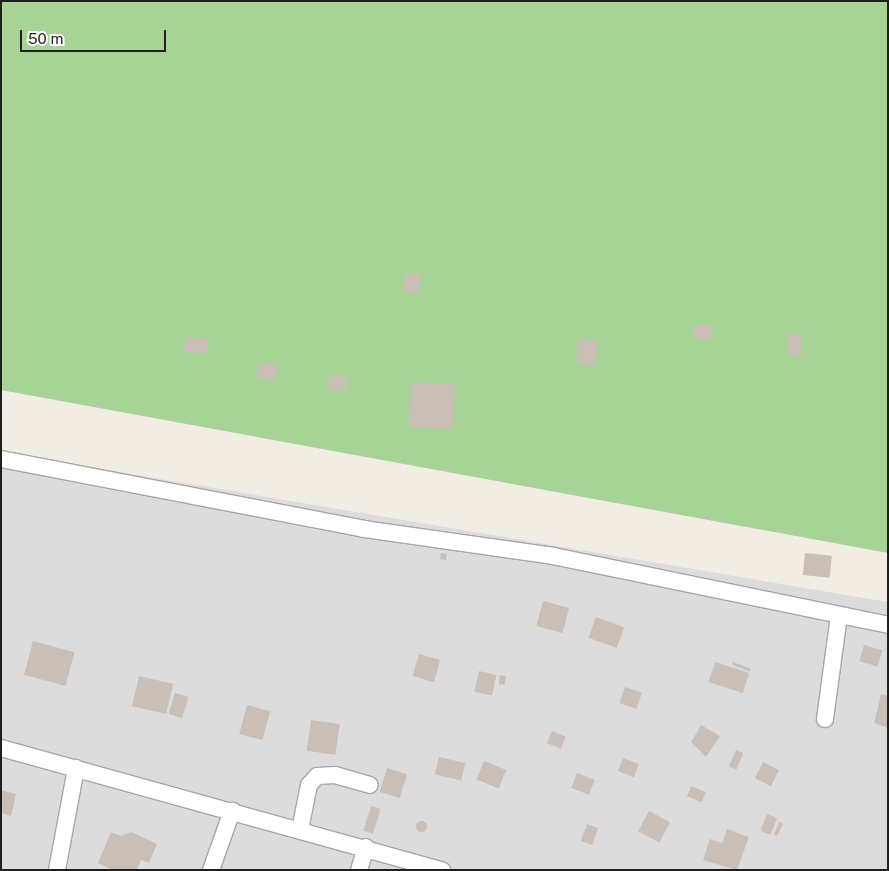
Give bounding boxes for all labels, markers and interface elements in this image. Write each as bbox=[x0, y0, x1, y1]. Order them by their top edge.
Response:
scale bar bbox=[22, 20, 169, 52]
text: 50 m bbox=[28, 30, 63, 47]

